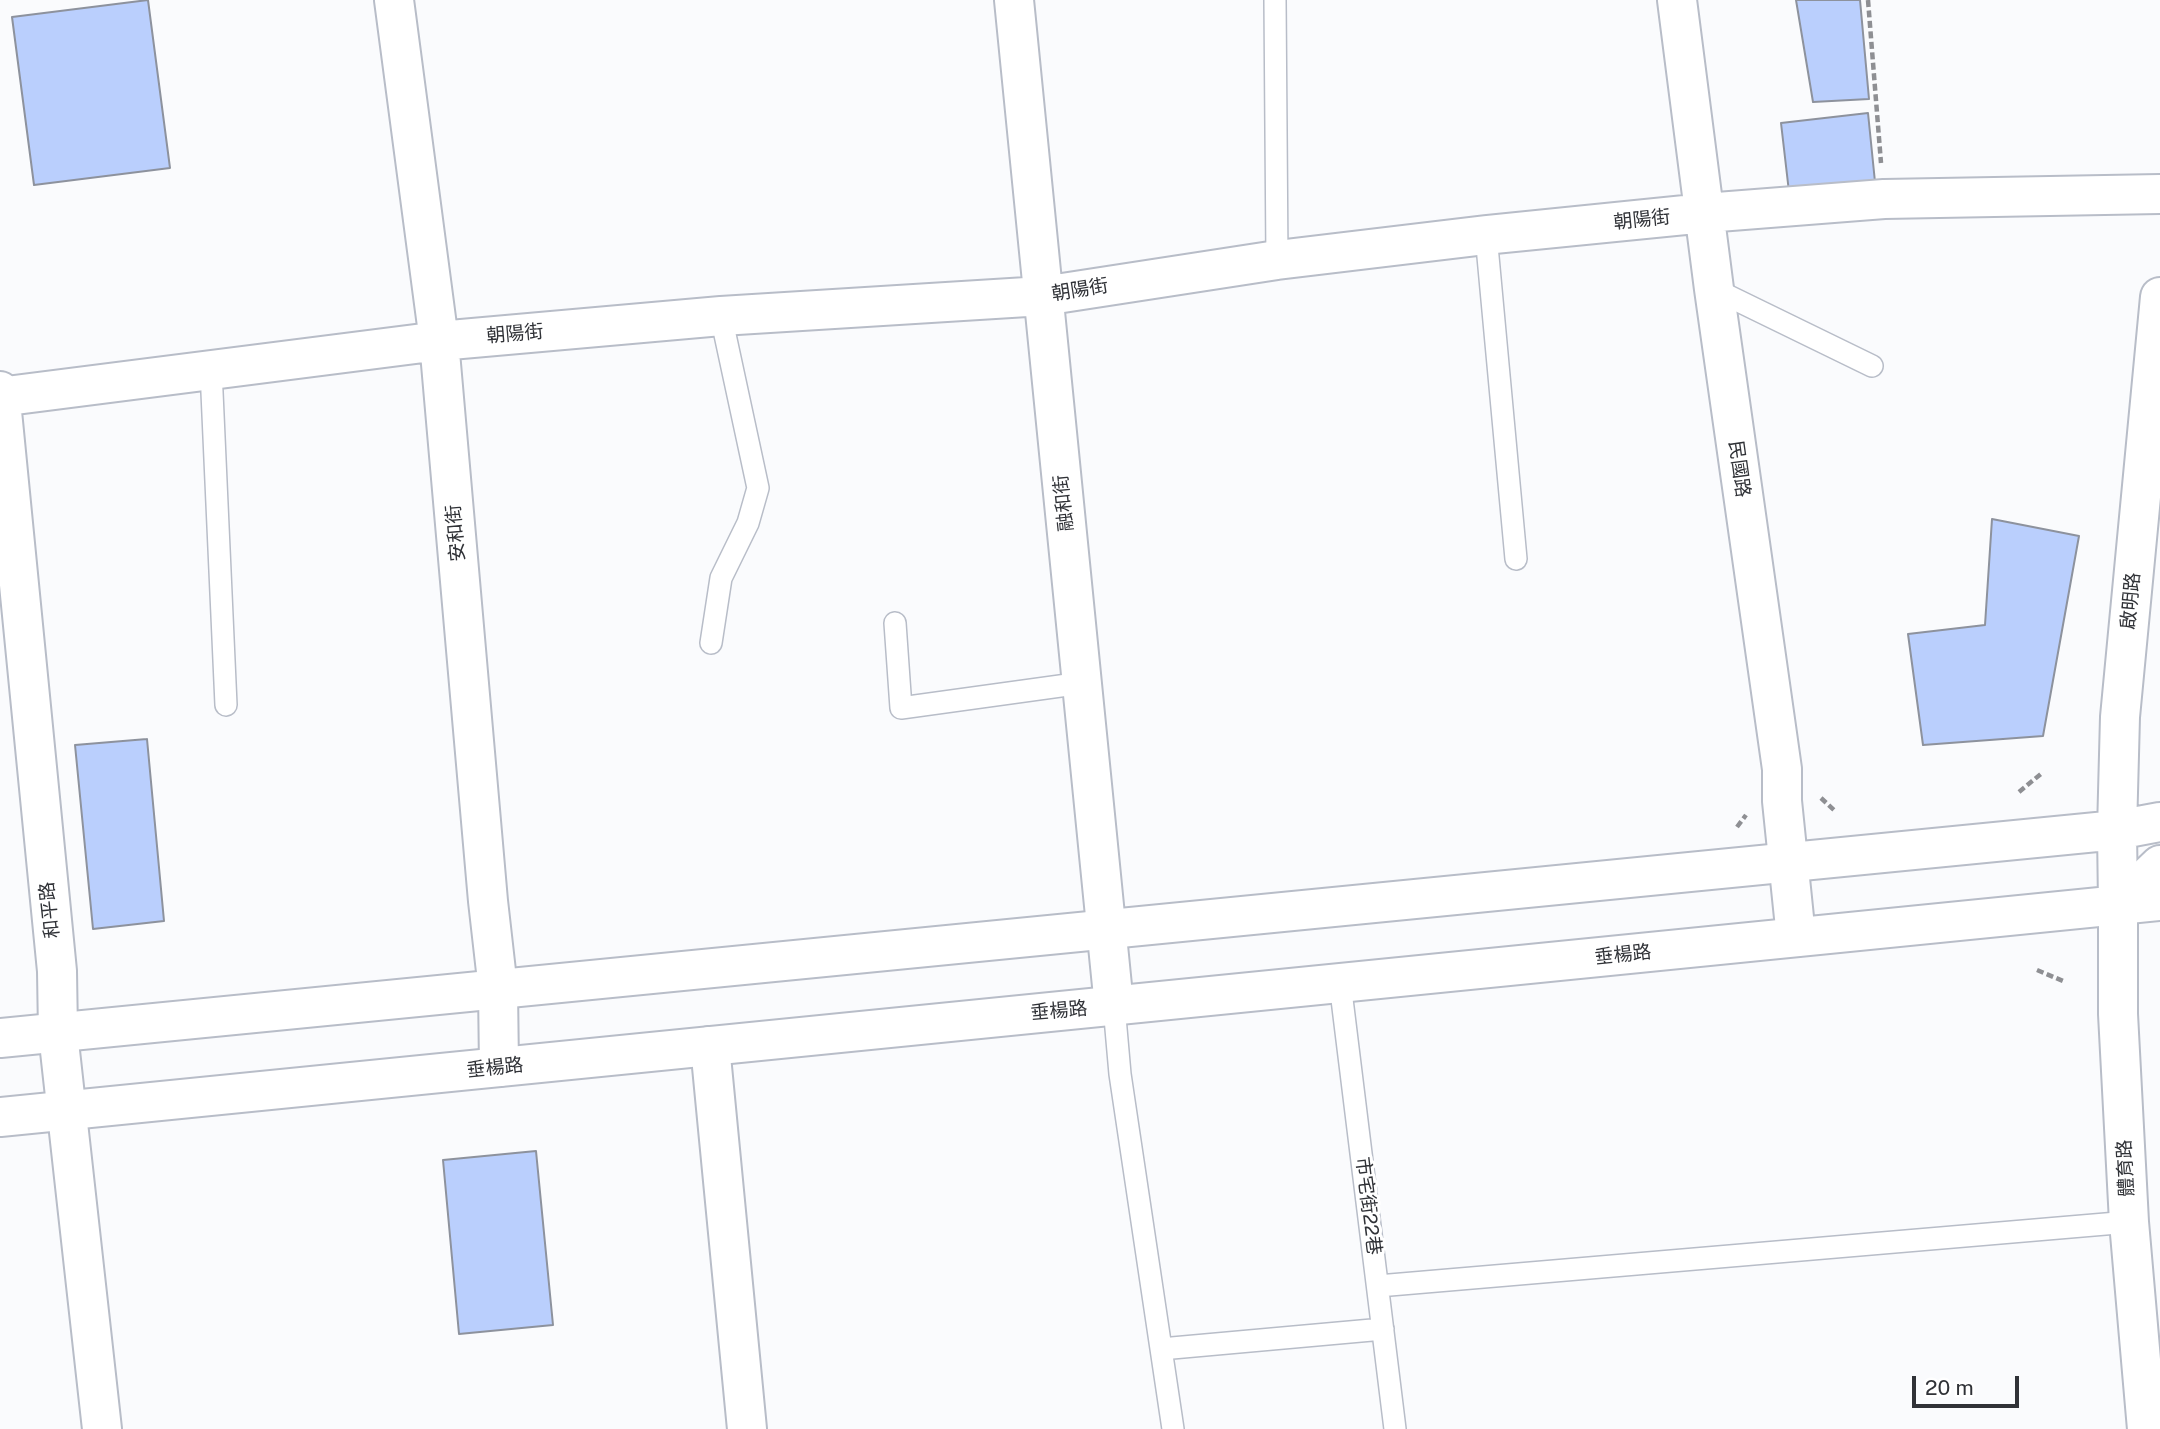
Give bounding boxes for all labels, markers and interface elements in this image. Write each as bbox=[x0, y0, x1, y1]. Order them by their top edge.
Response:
street label: 朝陽街 bbox=[1612, 206, 1672, 234]
street label: 朝陽街 bbox=[1050, 274, 1110, 306]
street label: 朝陽街 bbox=[486, 320, 544, 348]
street label: 民國路 bbox=[1724, 439, 1754, 499]
street label: 融和街 bbox=[1050, 473, 1078, 533]
street label: 安和街 bbox=[442, 504, 470, 562]
street label: 啟明路 bbox=[2117, 572, 2145, 630]
street label: 和平路 bbox=[36, 880, 64, 940]
street label: 垂楊路 bbox=[1593, 941, 1653, 969]
street label: 垂楊路 bbox=[1030, 997, 1088, 1025]
street label: 垂楊路 bbox=[465, 1054, 525, 1082]
street label: 體育路 bbox=[2113, 1139, 2139, 1197]
street label: 市宅街22巷 bbox=[1351, 1156, 1385, 1256]
scale bar bbox=[1915, 1362, 2022, 1406]
text: 20 m bbox=[1925, 1375, 1974, 1400]

